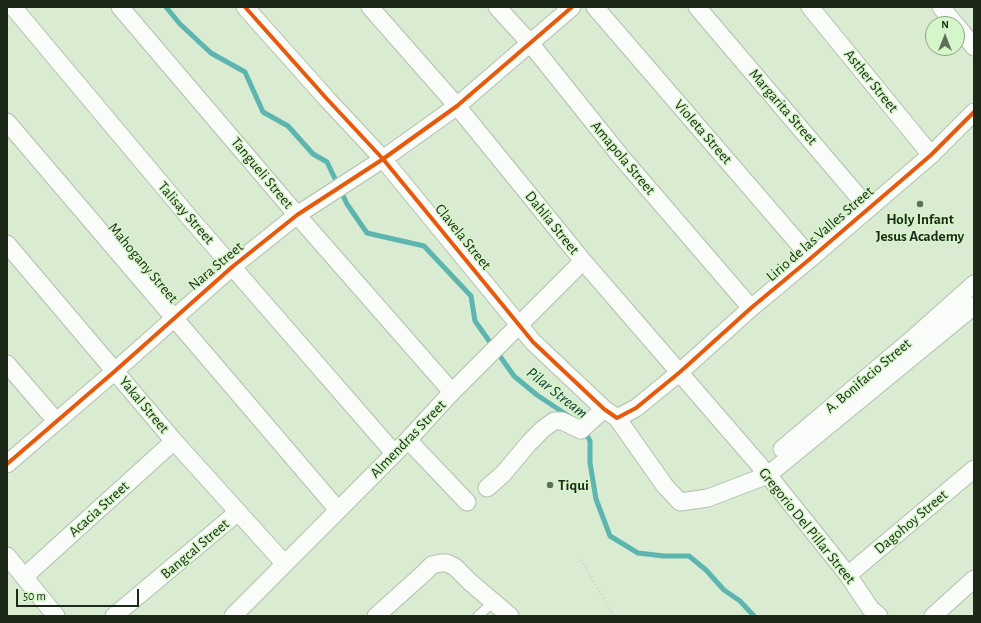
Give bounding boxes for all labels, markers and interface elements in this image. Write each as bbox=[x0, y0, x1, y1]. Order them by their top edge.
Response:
north arrow bbox=[925, 16, 965, 56]
text: N bbox=[941, 19, 949, 30]
street label: Asther Street bbox=[840, 46, 902, 116]
street label: Margarita Street bbox=[745, 65, 821, 149]
street label: Violeta Street bbox=[670, 96, 736, 168]
street label: Amapola Street bbox=[587, 117, 659, 199]
street label: Tangueli Street bbox=[227, 134, 297, 212]
street label: Talisay Street bbox=[154, 178, 218, 248]
street label: Lirio de las Valles Street bbox=[763, 183, 877, 285]
street label: Dahlia Street bbox=[521, 188, 583, 258]
marker: Holy Infant Jesus Academy bbox=[915, 199, 925, 209]
street label: Clavela Street bbox=[431, 200, 495, 274]
place label: Holy Infant Jesus Academy bbox=[876, 210, 964, 245]
street label: Mahogany Street bbox=[104, 219, 182, 307]
street label: Nara Street bbox=[185, 238, 247, 294]
street label: A. Bonifacio Street bbox=[821, 335, 915, 417]
water label: Pilar Stream bbox=[523, 363, 591, 423]
street label: Yakal Street bbox=[115, 373, 173, 437]
street label: Almendras Street bbox=[366, 396, 450, 482]
street label: Gregorio Del Pillar Street bbox=[755, 464, 859, 588]
place label: Tiqui bbox=[558, 476, 589, 494]
street label: Acacia Street bbox=[65, 477, 133, 541]
marker: Tiqui bbox=[545, 480, 555, 490]
street label: Dagohoy Street bbox=[871, 486, 951, 558]
street label: Bangcal Street bbox=[157, 515, 233, 583]
scale bar bbox=[18, 581, 141, 607]
text: 50 m bbox=[23, 590, 46, 602]

